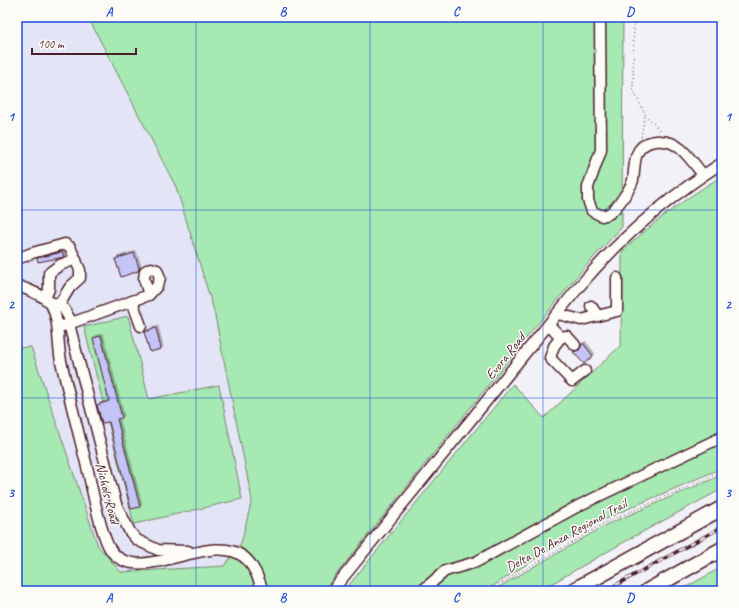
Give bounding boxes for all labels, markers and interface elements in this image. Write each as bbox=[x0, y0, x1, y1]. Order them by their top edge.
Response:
text: A bbox=[106, 4, 114, 20]
text: B bbox=[280, 4, 288, 20]
text: C bbox=[453, 4, 461, 20]
text: D bbox=[626, 4, 635, 20]
scale bar bbox=[32, 30, 136, 56]
text: 100 m bbox=[38, 36, 65, 52]
text: 1 bbox=[8, 109, 16, 125]
text: 1 bbox=[725, 109, 733, 125]
text: 2 bbox=[8, 297, 15, 313]
text: 2 bbox=[725, 297, 732, 313]
street label: Evora Road bbox=[482, 328, 531, 383]
street label: Nichols Road bbox=[92, 461, 124, 528]
text: 3 bbox=[8, 485, 15, 501]
text: 3 bbox=[725, 485, 732, 501]
street label: Delta De Anza Regional Trail bbox=[503, 494, 632, 576]
text: A bbox=[106, 590, 114, 606]
text: B bbox=[280, 590, 288, 606]
text: C bbox=[453, 590, 461, 606]
text: D bbox=[626, 590, 635, 606]

